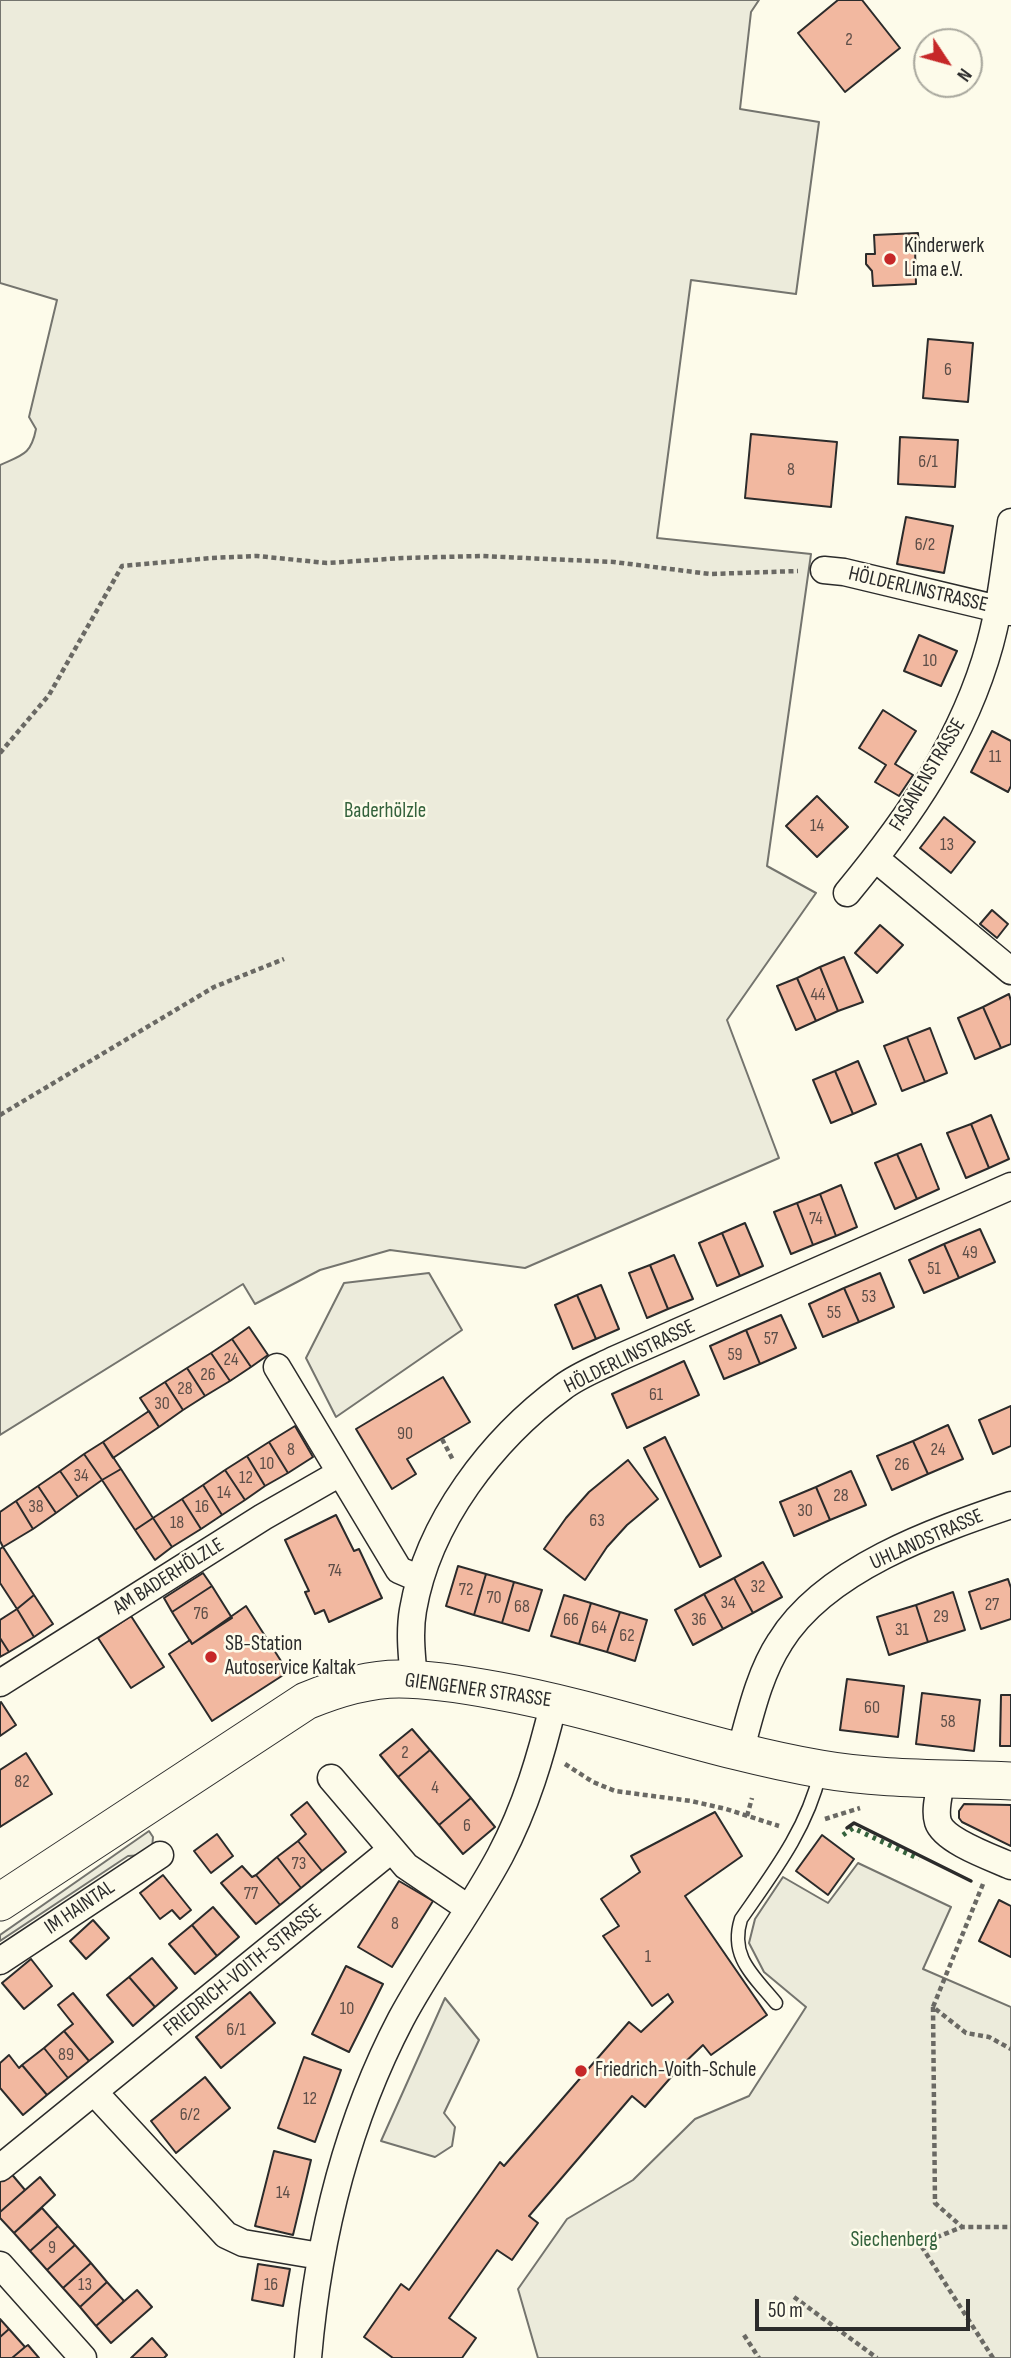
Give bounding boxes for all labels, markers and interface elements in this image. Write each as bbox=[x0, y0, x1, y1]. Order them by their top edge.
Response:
north arrow bbox=[913, 28, 983, 98]
house number: 2 bbox=[845, 29, 853, 51]
text: N bbox=[951, 64, 976, 85]
place label: Kinderwerk Lima e.V. bbox=[904, 234, 984, 284]
marker: Kinderwerk Lima e.V. bbox=[882, 251, 898, 267]
house number: 6 bbox=[944, 359, 952, 381]
house number: 6/1 bbox=[918, 451, 938, 473]
house number: 8 bbox=[787, 459, 795, 481]
house number: 6/2 bbox=[915, 534, 935, 556]
street label: HÖLDERLINSTRASSE bbox=[846, 562, 990, 618]
house number: 10 bbox=[923, 650, 937, 672]
street label: FASANENSTRASSE bbox=[884, 714, 972, 836]
house number: 11 bbox=[989, 746, 1001, 768]
park label: Baderhölzle bbox=[344, 799, 426, 825]
house number: 14 bbox=[810, 815, 824, 837]
house number: 13 bbox=[940, 834, 954, 856]
house number: 44 bbox=[810, 984, 826, 1006]
house number: 74 bbox=[809, 1208, 823, 1230]
house number: 49 bbox=[962, 1242, 978, 1264]
house number: 51 bbox=[927, 1258, 941, 1280]
house number: 53 bbox=[862, 1286, 876, 1308]
house number: 55 bbox=[827, 1302, 841, 1324]
street label: HÖLDERLINSTRASSE bbox=[560, 1314, 700, 1400]
house number: 57 bbox=[764, 1328, 778, 1350]
house number: 59 bbox=[727, 1344, 743, 1366]
house number: 24 bbox=[224, 1349, 238, 1371]
house number: 26 bbox=[200, 1364, 216, 1386]
house number: 28 bbox=[177, 1378, 193, 1400]
house number: 61 bbox=[649, 1384, 663, 1406]
house number: 30 bbox=[154, 1393, 170, 1415]
house number: 90 bbox=[397, 1423, 413, 1445]
house number: 8 bbox=[287, 1439, 295, 1461]
house number: 24 bbox=[931, 1439, 945, 1461]
house number: 10 bbox=[260, 1453, 274, 1475]
house number: 26 bbox=[894, 1454, 910, 1476]
house number: 34 bbox=[73, 1465, 89, 1487]
house number: 12 bbox=[239, 1467, 253, 1489]
house number: 14 bbox=[217, 1482, 231, 1504]
house number: 28 bbox=[833, 1485, 849, 1507]
house number: 38 bbox=[28, 1496, 44, 1518]
house number: 16 bbox=[195, 1496, 209, 1518]
house number: 30 bbox=[797, 1500, 813, 1522]
street label: UHLANDSTRASSE bbox=[867, 1504, 987, 1576]
house number: 63 bbox=[589, 1510, 605, 1532]
house number: 18 bbox=[170, 1512, 184, 1534]
street label: AM BADERHÖLZLE bbox=[109, 1533, 229, 1621]
house number: 74 bbox=[328, 1560, 342, 1582]
house number: 32 bbox=[751, 1576, 765, 1598]
house number: 72 bbox=[459, 1579, 473, 1601]
house number: 70 bbox=[486, 1587, 502, 1609]
house number: 34 bbox=[720, 1592, 736, 1614]
house number: 27 bbox=[985, 1594, 999, 1616]
house number: 68 bbox=[514, 1596, 530, 1618]
house number: 76 bbox=[193, 1603, 209, 1625]
house number: 29 bbox=[933, 1606, 949, 1628]
house number: 66 bbox=[563, 1609, 579, 1631]
house number: 36 bbox=[691, 1609, 707, 1631]
house number: 64 bbox=[591, 1617, 607, 1639]
house number: 31 bbox=[895, 1619, 909, 1641]
house number: 62 bbox=[619, 1625, 635, 1647]
place label: SB-Station Autoservice Kaltak bbox=[225, 1632, 356, 1682]
marker: SB-Station Autoservice Kaltak bbox=[203, 1649, 219, 1665]
street label: GIENGENER STRASSE bbox=[403, 1668, 553, 1714]
house number: 60 bbox=[864, 1697, 880, 1719]
house number: 58 bbox=[940, 1711, 956, 1733]
house number: 2 bbox=[401, 1742, 409, 1764]
house number: 82 bbox=[14, 1771, 30, 1793]
house number: 4 bbox=[431, 1777, 439, 1799]
house number: 6 bbox=[463, 1815, 471, 1837]
house number: 73 bbox=[292, 1853, 306, 1875]
street label: IM HAINTAL bbox=[40, 1875, 120, 1941]
house number: 77 bbox=[244, 1883, 258, 1905]
street label: FRIEDRICH-VOITH-STRASSE bbox=[159, 1900, 327, 2042]
house number: 8 bbox=[391, 1913, 399, 1935]
house number: 1 bbox=[645, 1946, 651, 1968]
house number: 10 bbox=[340, 1998, 354, 2020]
house number: 6/1 bbox=[226, 2019, 246, 2041]
house number: 89 bbox=[58, 2044, 74, 2066]
place label: Friedrich-Voith-Schule bbox=[595, 2058, 756, 2084]
marker: Friedrich-Voith-Schule bbox=[573, 2063, 589, 2079]
house number: 12 bbox=[303, 2088, 317, 2110]
house number: 6/2 bbox=[180, 2104, 200, 2126]
house number: 14 bbox=[276, 2182, 290, 2204]
park label: Siechenberg bbox=[850, 2228, 938, 2254]
house number: 9 bbox=[48, 2237, 56, 2259]
house number: 13 bbox=[78, 2274, 92, 2296]
house number: 16 bbox=[264, 2274, 278, 2296]
scale bar bbox=[759, 2284, 974, 2328]
text: 50 m bbox=[768, 2298, 803, 2323]

